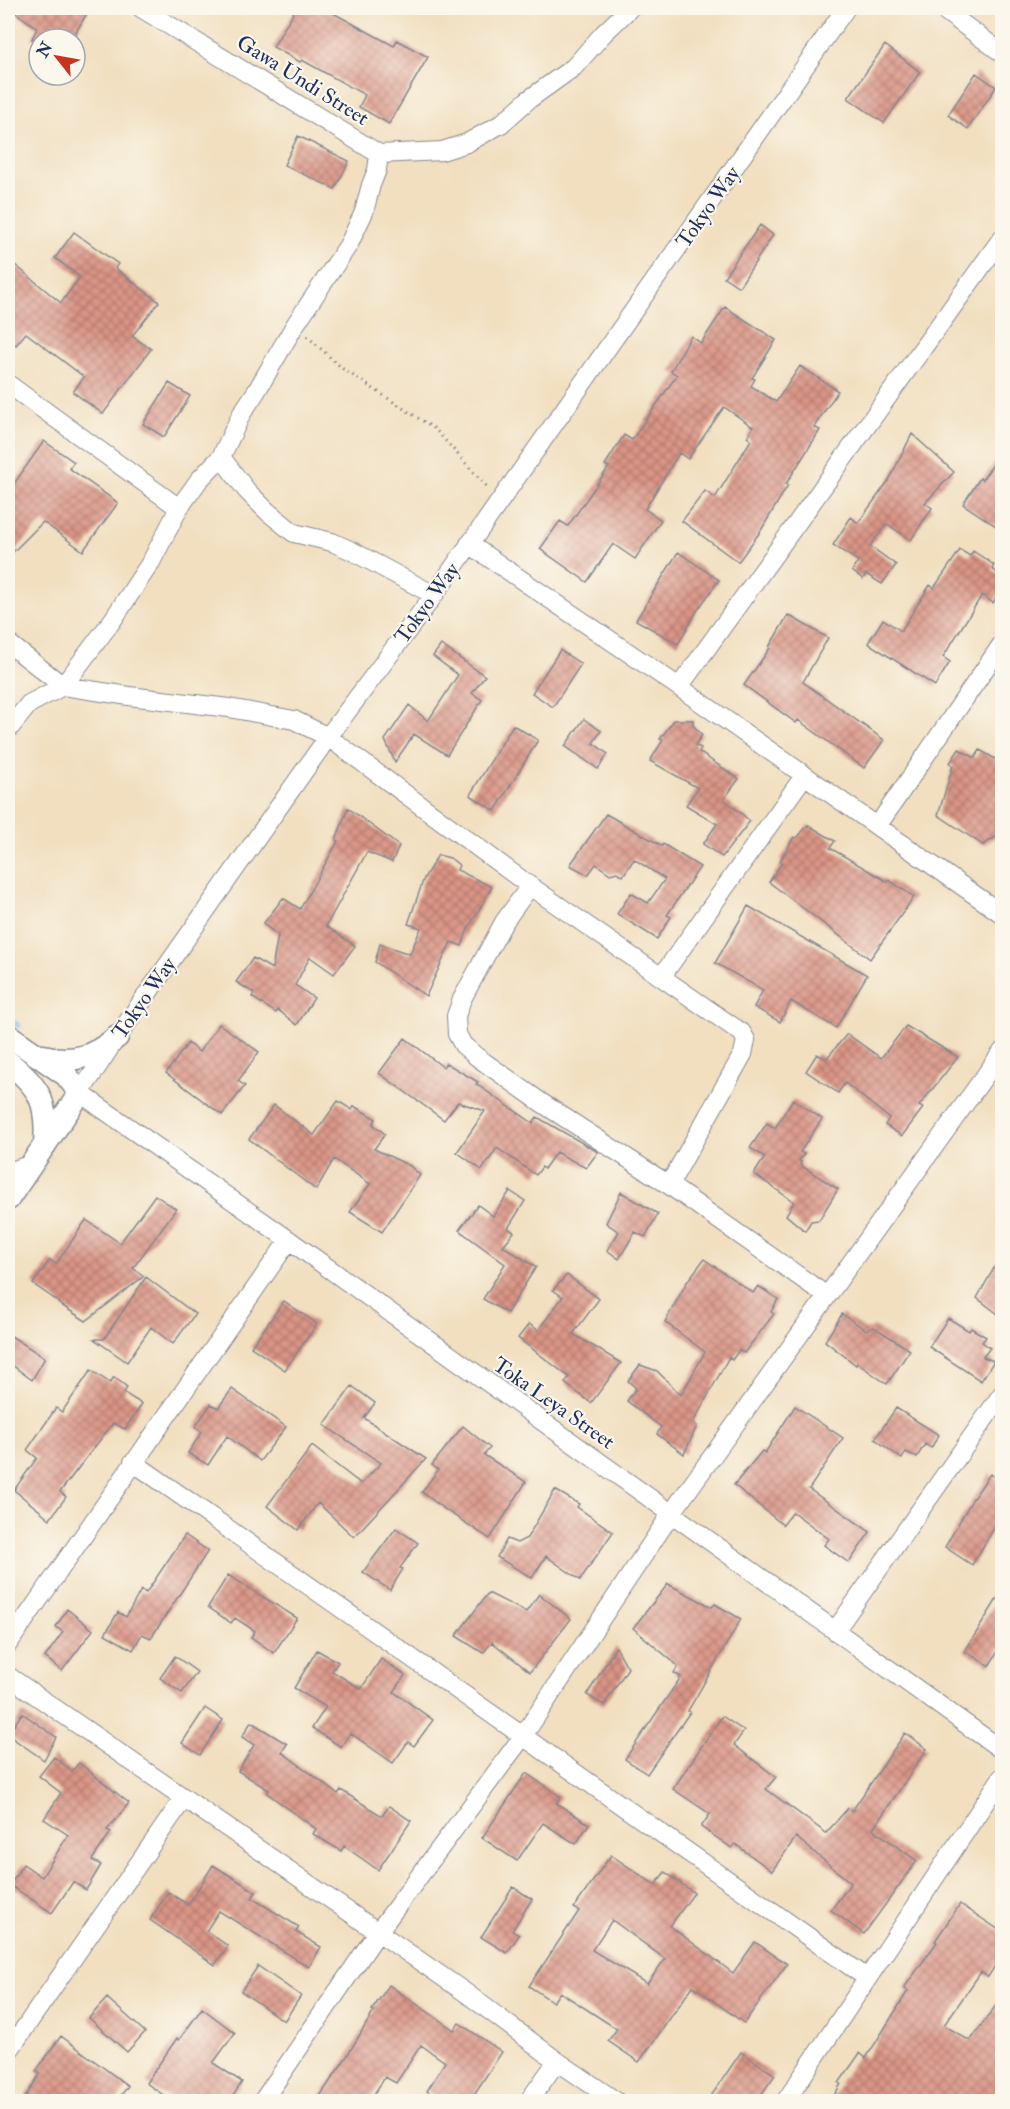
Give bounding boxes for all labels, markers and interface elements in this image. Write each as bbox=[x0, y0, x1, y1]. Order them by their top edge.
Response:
north arrow bbox=[27, 27, 87, 87]
street label: Gawa Undi Street bbox=[232, 29, 374, 132]
text: N bbox=[32, 38, 58, 62]
street label: Tokyo Way bbox=[670, 161, 747, 253]
street label: Tokyo Way bbox=[389, 557, 466, 649]
street label: Tokyo Way bbox=[106, 952, 183, 1044]
street label: Toka Leya Street bbox=[488, 1351, 620, 1455]

